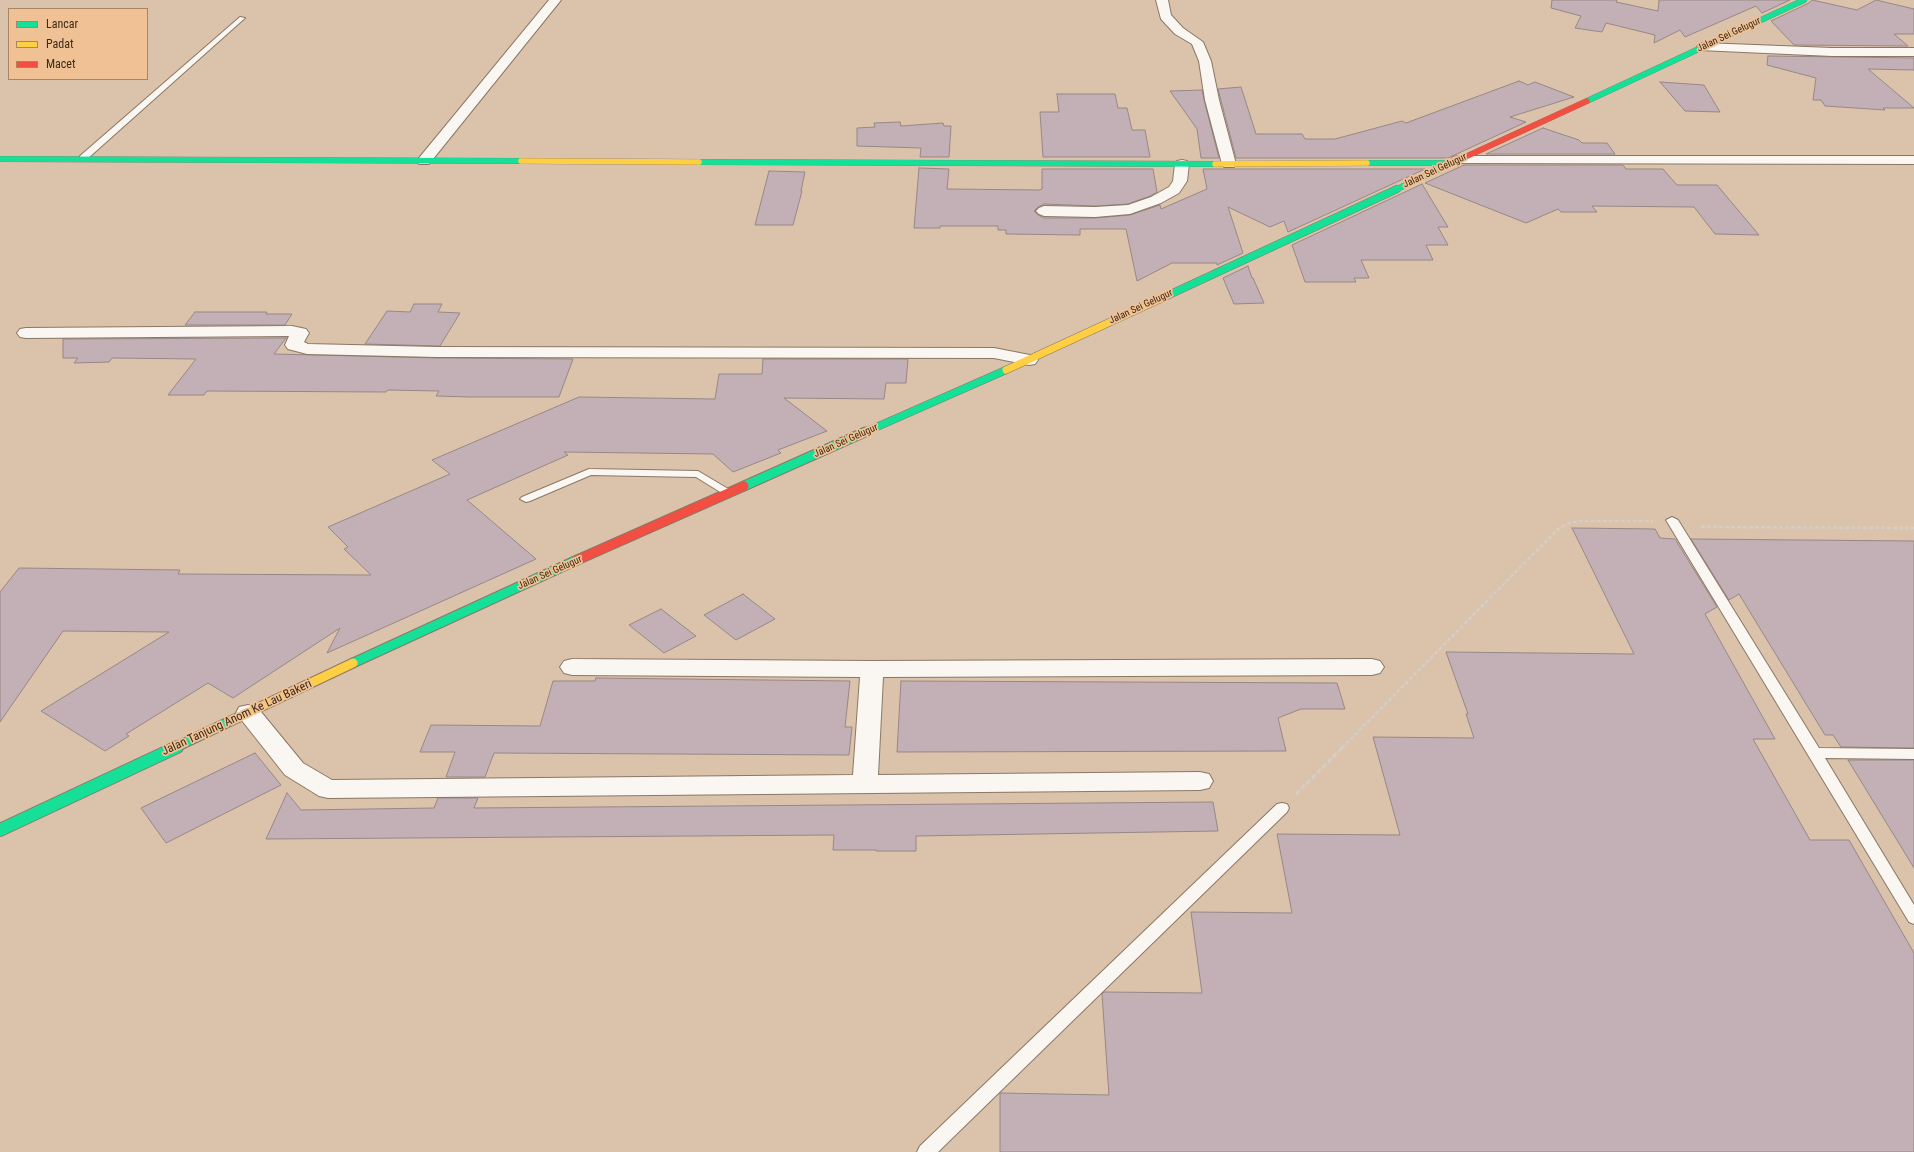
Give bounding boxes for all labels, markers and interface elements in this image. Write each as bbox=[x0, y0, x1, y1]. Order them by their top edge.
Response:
legend bbox=[8, 8, 148, 80]
street label: Jalan Sei Gelugur bbox=[1695, 15, 1763, 55]
text: Lancar bbox=[46, 17, 78, 31]
text: Padat bbox=[46, 37, 74, 51]
text: Macet bbox=[46, 57, 76, 71]
street label: Jalan Sei Gelugur bbox=[1401, 151, 1469, 191]
street label: Jalan Sei Gelugur bbox=[1107, 287, 1175, 327]
street label: Jalan Sei Gelugur bbox=[812, 422, 880, 460]
street label: Jalan Sei Gelugur bbox=[516, 554, 584, 592]
street label: Jalan Tanjung Anom Ke Lau Bakeri bbox=[160, 677, 314, 759]

